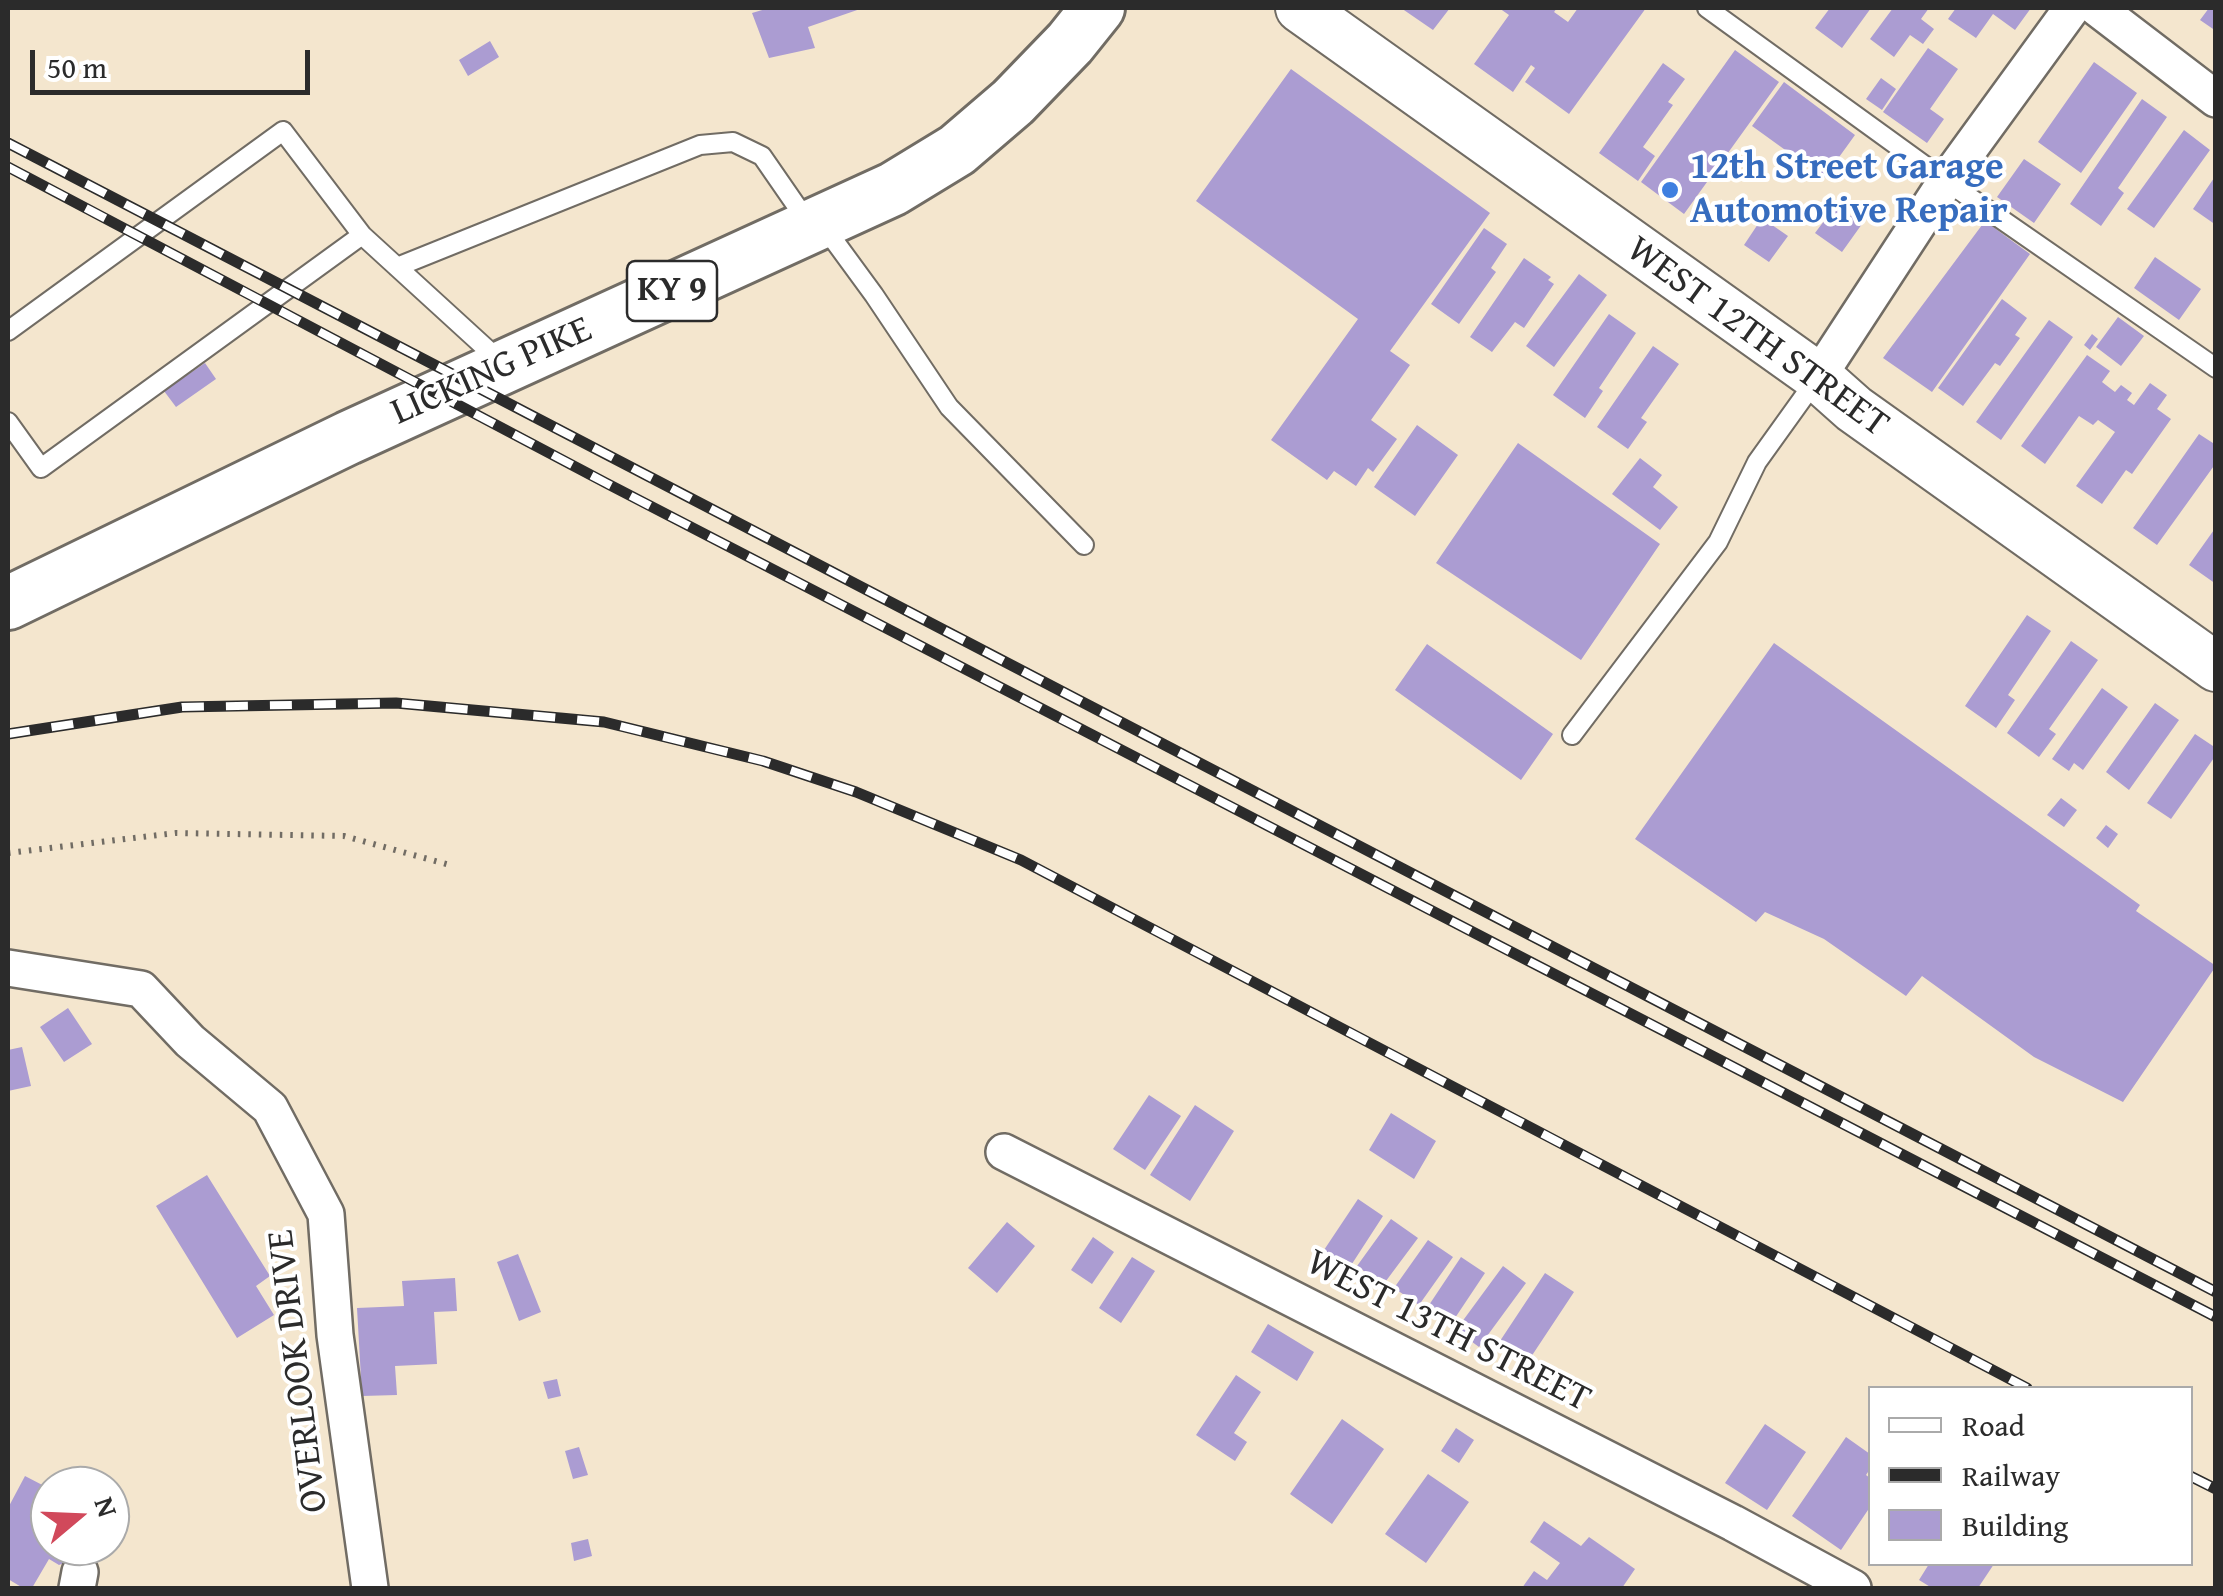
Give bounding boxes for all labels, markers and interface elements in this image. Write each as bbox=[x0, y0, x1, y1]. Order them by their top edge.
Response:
scale bar bbox=[35, 30, 315, 92]
text: 50 m bbox=[47, 45, 107, 89]
place label: 12th Street Garage Automotive Repair bbox=[1690, 145, 2008, 234]
marker: 12th Street Garage Automotive Repair bbox=[1659, 179, 1681, 201]
street label: WEST 12TH STREET bbox=[1617, 228, 1897, 448]
road number: KY 9 bbox=[627, 261, 717, 321]
street label: LICKING PIKE bbox=[385, 308, 599, 436]
street label: OVERLOOK DRIVE bbox=[259, 1227, 339, 1515]
street label: WEST 13TH STREET bbox=[1298, 1241, 1598, 1423]
legend bbox=[1868, 1386, 2193, 1566]
text: Road bbox=[1962, 1403, 2025, 1447]
text: Railway bbox=[1962, 1453, 2060, 1497]
north arrow bbox=[30, 1466, 130, 1566]
text: N bbox=[85, 1491, 129, 1522]
text: Building bbox=[1962, 1503, 2068, 1547]

